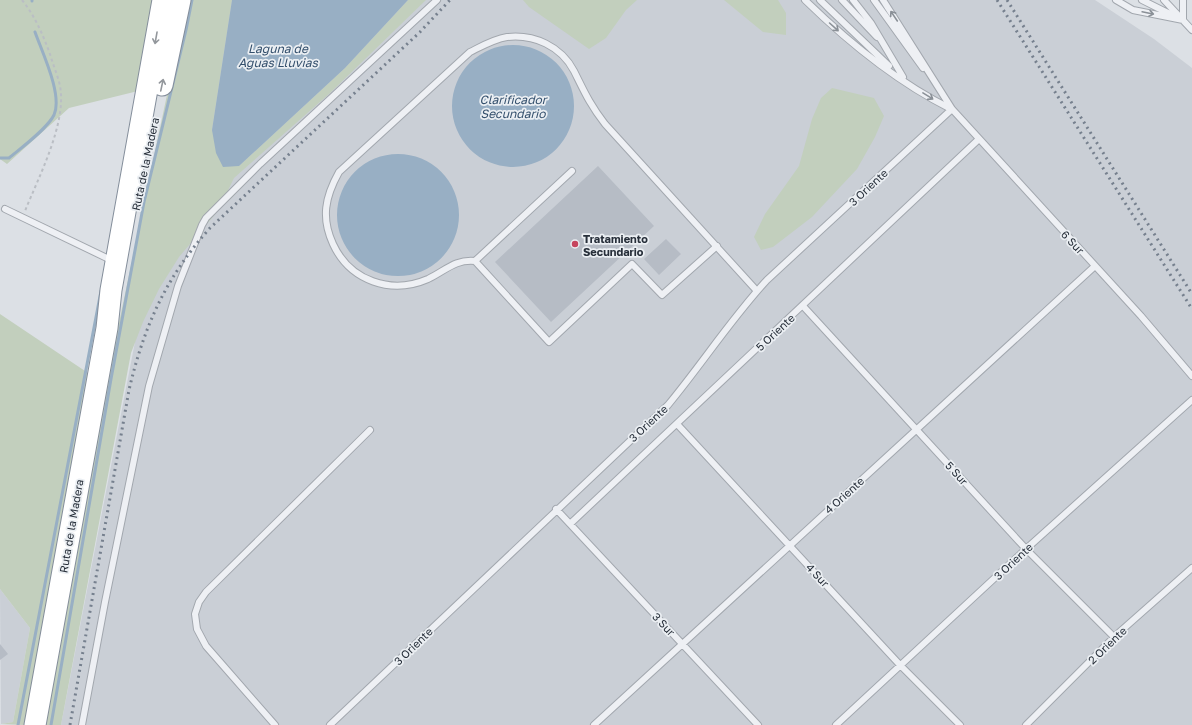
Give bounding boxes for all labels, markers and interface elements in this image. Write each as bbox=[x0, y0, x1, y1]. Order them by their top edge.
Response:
one-way arrow bbox=[1141, 9, 1154, 17]
one-way arrow bbox=[890, 11, 899, 22]
one-way arrow bbox=[829, 22, 839, 31]
one-way arrow bbox=[152, 32, 160, 45]
water label: Laguna de Aguas Lluvias bbox=[238, 41, 318, 70]
one-way arrow bbox=[158, 79, 166, 92]
water label: Clarificador Secundario bbox=[480, 92, 549, 121]
one-way arrow bbox=[922, 92, 934, 100]
street label: Ruta de la Madera bbox=[129, 116, 161, 212]
street label: 3 Oriente bbox=[846, 166, 890, 208]
street label: 6 Sur bbox=[1059, 228, 1088, 257]
place label: Tratamiento Secundario bbox=[583, 232, 648, 258]
marker: Tratamiento Secundario bbox=[570, 239, 580, 249]
street label: 5 Oriente bbox=[753, 311, 797, 353]
street label: 3 Oriente bbox=[626, 402, 670, 444]
street label: 5 Sur bbox=[943, 459, 971, 488]
street label: 4 Oriente bbox=[822, 474, 866, 516]
street label: Ruta de la Madera bbox=[56, 478, 86, 574]
street label: 3 Oriente bbox=[991, 540, 1035, 582]
street label: 4 Sur bbox=[804, 561, 833, 590]
street label: 3 Sur bbox=[650, 610, 679, 639]
street label: 2 Oriente bbox=[1085, 624, 1129, 666]
street label: 3 Oriente bbox=[391, 625, 435, 667]

